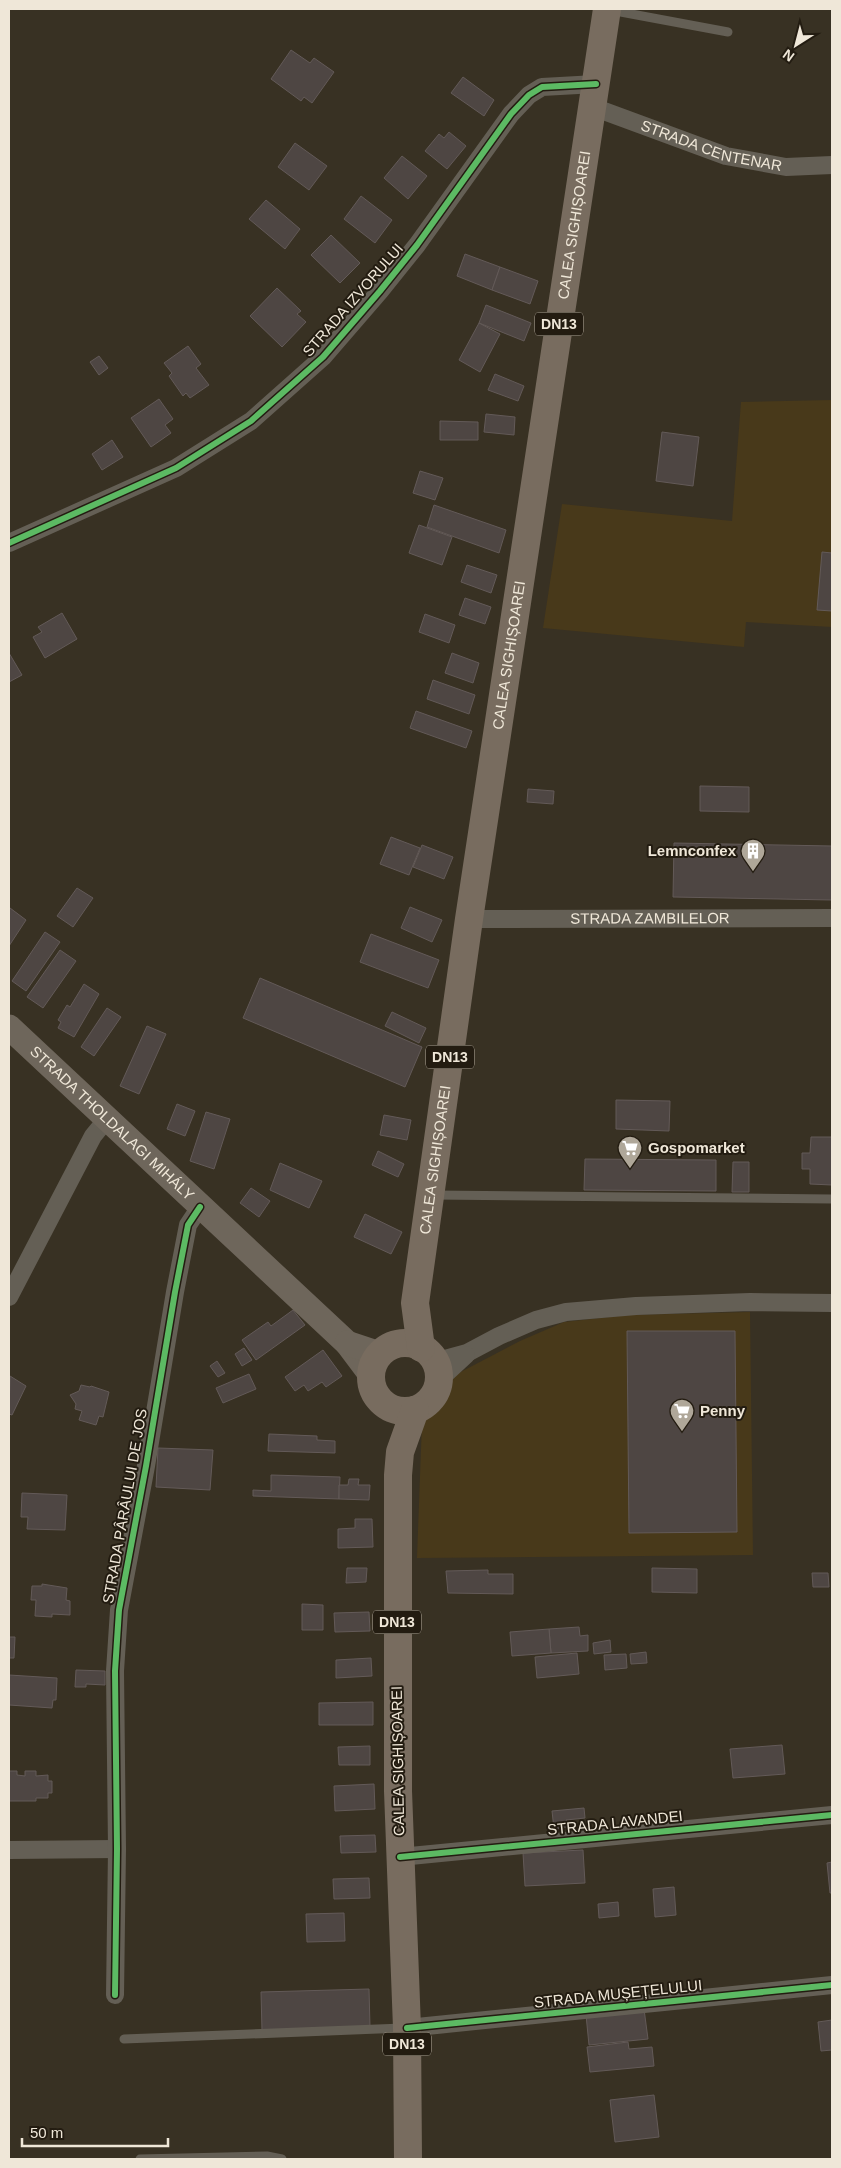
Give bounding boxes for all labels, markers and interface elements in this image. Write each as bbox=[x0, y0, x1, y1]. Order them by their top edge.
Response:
north arrow bbox=[771, 20, 821, 70]
text: N bbox=[780, 46, 797, 65]
street label: STRADA CENTENAR bbox=[639, 116, 784, 174]
street label: CALEA SIGHIȘOAREI bbox=[554, 150, 593, 301]
street label: STRADA IZVORULUI bbox=[299, 240, 406, 360]
road number: DN13 bbox=[535, 312, 583, 336]
street label: CALEA SIGHIȘOAREI bbox=[489, 580, 528, 731]
building icon: Lemnconfex bbox=[740, 838, 766, 872]
place label: Lemnconfex bbox=[648, 842, 737, 859]
street label: STRADA ZAMBILELOR bbox=[570, 909, 730, 927]
street label: STRADA THOLDALAGI MIHÁLY bbox=[27, 1042, 198, 1204]
road number: DN13 bbox=[426, 1046, 474, 1068]
street label: CALEA SIGHIȘOAREI bbox=[416, 1084, 454, 1235]
supermarket icon: Gospomarket bbox=[617, 1135, 643, 1169]
place label: Gospomarket bbox=[648, 1139, 745, 1156]
supermarket icon: Penny bbox=[669, 1398, 695, 1432]
place label: Penny bbox=[700, 1402, 746, 1419]
street label: STRADA PÂRÂULUI DE JOS bbox=[99, 1407, 150, 1605]
road number: DN13 bbox=[373, 1610, 421, 1634]
street label: CALEA SIGHIȘOAREI bbox=[388, 1686, 407, 1836]
street label: STRADA LAVANDEI bbox=[546, 1807, 684, 1838]
street label: STRADA MUȘEȚELULUI bbox=[533, 1976, 703, 2011]
road number: DN13 bbox=[383, 2032, 431, 2056]
scale bar bbox=[22, 2116, 169, 2148]
text: 50 m bbox=[30, 2124, 63, 2141]

